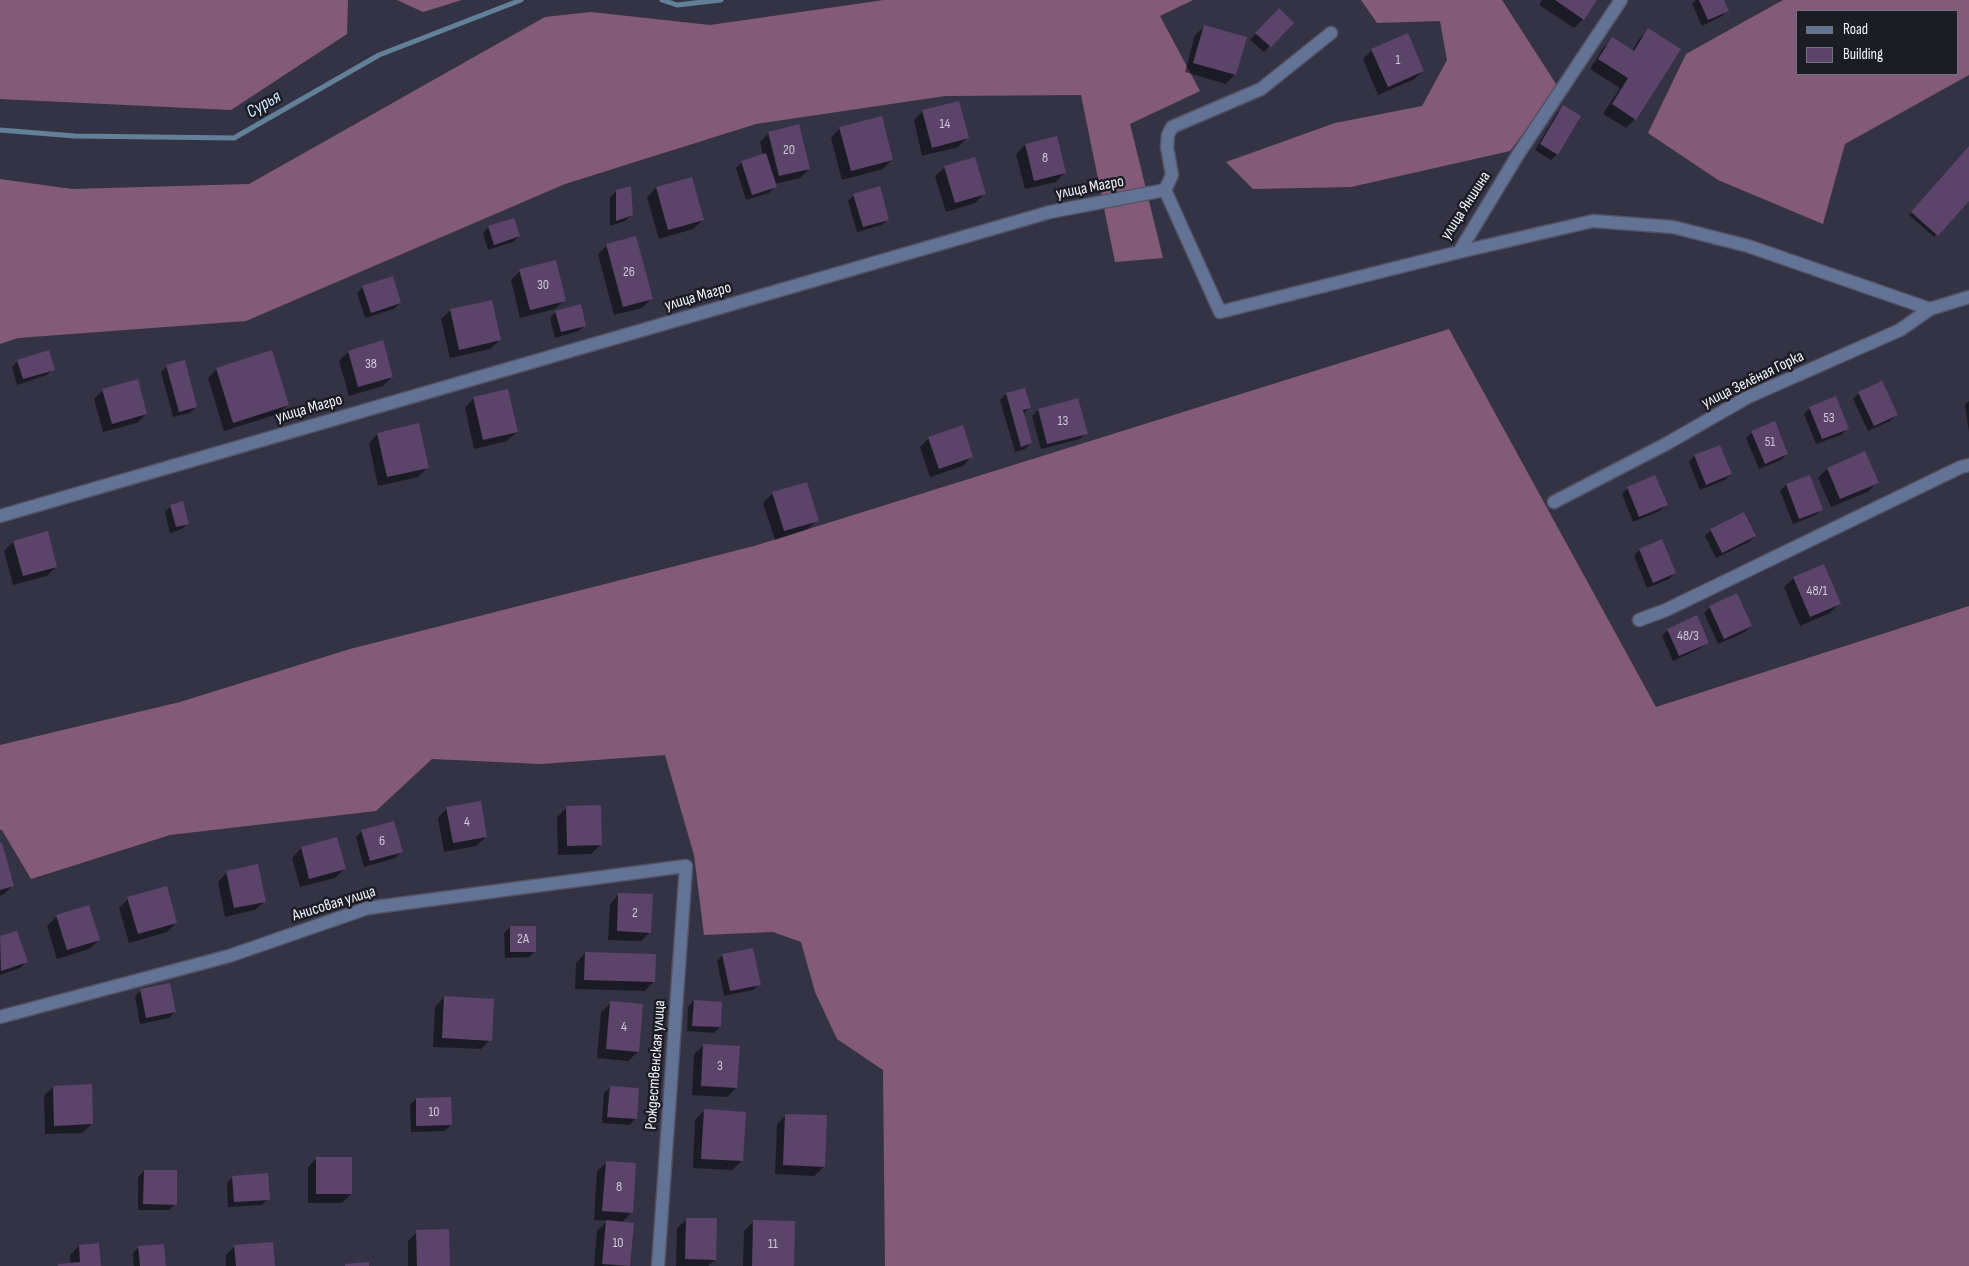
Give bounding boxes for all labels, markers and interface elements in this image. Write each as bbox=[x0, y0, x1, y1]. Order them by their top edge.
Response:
legend bbox=[1796, 10, 1959, 75]
text: Road bbox=[1843, 20, 1868, 39]
text: Building bbox=[1843, 45, 1883, 64]
house number: 1 bbox=[1396, 52, 1400, 68]
water label: Сурья bbox=[243, 87, 285, 123]
house number: 14 bbox=[940, 116, 950, 132]
house number: 20 bbox=[783, 142, 795, 158]
house number: 8 bbox=[1042, 150, 1048, 166]
street label: улица Яншина bbox=[1437, 168, 1495, 244]
street label: улица Магро bbox=[1055, 172, 1125, 204]
house number: 26 bbox=[623, 264, 635, 280]
house number: 30 bbox=[537, 277, 549, 293]
street label: улица Магро bbox=[662, 278, 734, 316]
street label: улица Зелёная Горка bbox=[1699, 347, 1807, 413]
house number: 38 bbox=[365, 356, 377, 372]
street label: улица Магро bbox=[273, 390, 345, 428]
house number: 53 bbox=[1823, 410, 1835, 426]
house number: 13 bbox=[1058, 413, 1068, 429]
house number: 51 bbox=[1765, 434, 1775, 450]
house number: 48/1 bbox=[1807, 583, 1827, 599]
house number: 48/3 bbox=[1677, 628, 1699, 644]
house number: 4 bbox=[464, 814, 470, 830]
house number: 6 bbox=[379, 833, 385, 849]
street label: Анисовая улица bbox=[290, 882, 378, 926]
house number: 2 bbox=[632, 905, 638, 921]
house number: 2А bbox=[517, 931, 529, 947]
street label: Рождественская улица bbox=[642, 1000, 670, 1130]
house number: 4 bbox=[621, 1019, 627, 1035]
house number: 3 bbox=[717, 1058, 723, 1074]
house number: 10 bbox=[428, 1104, 440, 1120]
house number: 8 bbox=[616, 1179, 622, 1195]
house number: 10 bbox=[612, 1235, 624, 1251]
house number: 11 bbox=[768, 1236, 778, 1252]

